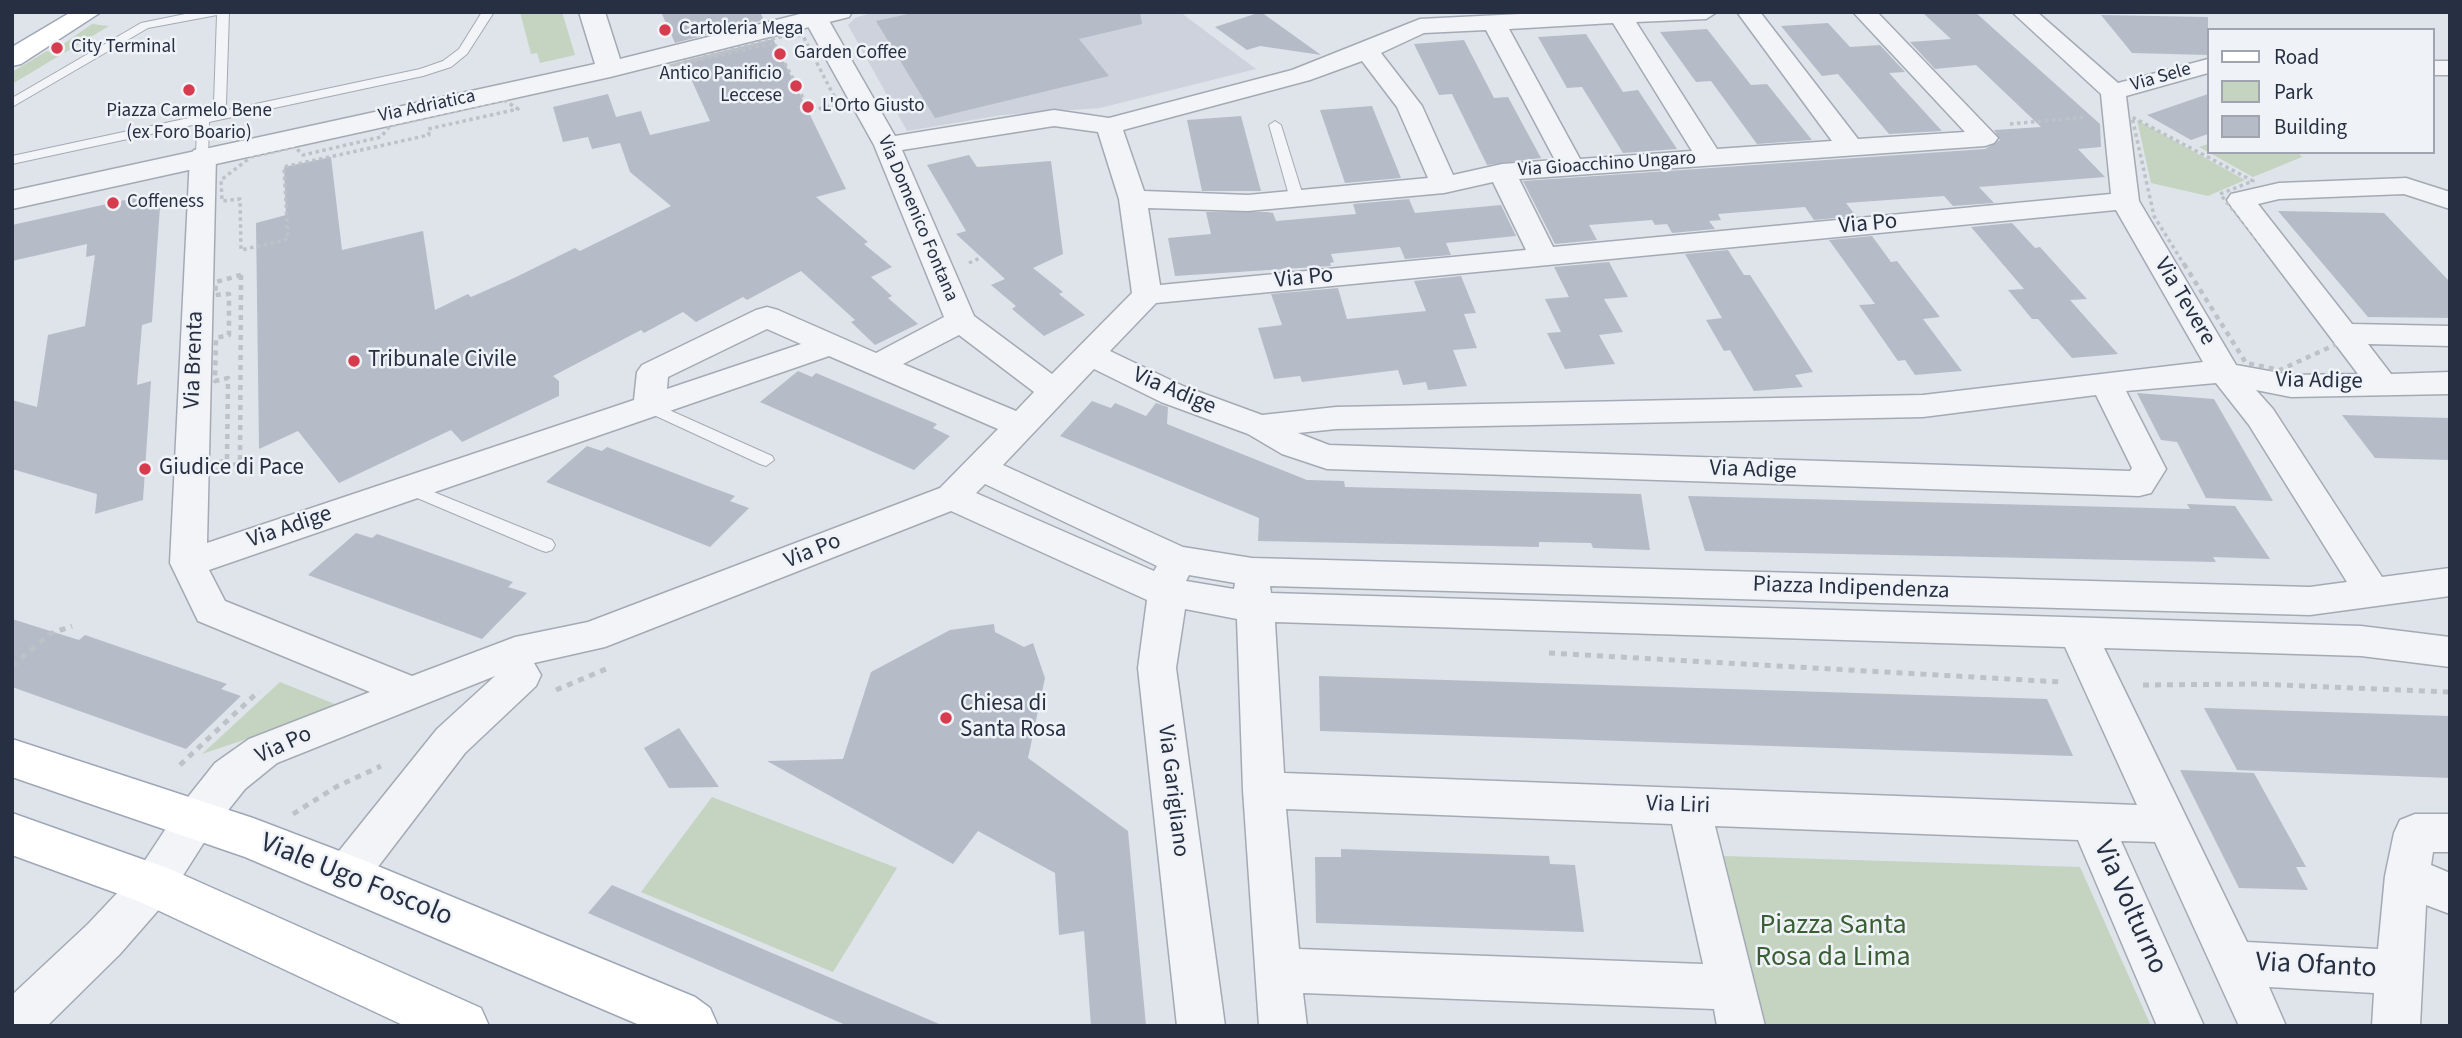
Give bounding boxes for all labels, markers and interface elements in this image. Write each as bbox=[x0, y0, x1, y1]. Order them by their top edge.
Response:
place label: Cartoleria Mega bbox=[679, 19, 803, 41]
marker: Cartoleria Mega bbox=[657, 22, 673, 38]
legend bbox=[2206, 28, 2434, 154]
place label: City Terminal bbox=[71, 37, 176, 59]
marker: City Terminal bbox=[49, 40, 65, 56]
text: Road bbox=[2274, 42, 2319, 72]
place label: Garden Coffee bbox=[794, 43, 907, 65]
marker: Garden Coffee bbox=[772, 46, 788, 62]
street label: Via Sele bbox=[2128, 59, 2194, 97]
place label: Antico Panificio Leccese bbox=[659, 64, 782, 108]
text: Park bbox=[2274, 77, 2313, 107]
marker: Antico Panificio Leccese bbox=[788, 78, 804, 94]
marker: Piazza Carmelo Bene (ex Foro Boario) bbox=[181, 82, 197, 98]
street label: Via Adriatica bbox=[376, 86, 478, 128]
place label: L'Orto Giusto bbox=[822, 96, 925, 118]
marker: L'Orto Giusto bbox=[800, 99, 816, 115]
place label: Piazza Carmelo Bene (ex Foro Boario) bbox=[106, 101, 272, 145]
text: Building bbox=[2274, 112, 2347, 142]
street label: Via Domenico Fontana bbox=[872, 133, 962, 305]
street label: Via Gioacchino Ungaro bbox=[1517, 147, 1697, 183]
place label: Coffeness bbox=[127, 192, 204, 214]
marker: Coffeness bbox=[105, 195, 121, 211]
street label: Via Po bbox=[1838, 209, 1898, 241]
street label: Via Tevere bbox=[2147, 253, 2221, 351]
street label: Via Po bbox=[1273, 262, 1335, 296]
street label: Via Brenta bbox=[180, 311, 210, 409]
place label: Tribunale Civile bbox=[368, 347, 517, 375]
marker: Tribunale Civile bbox=[346, 353, 362, 369]
street label: Via Adige bbox=[1128, 362, 1220, 422]
street label: Via Adige bbox=[2275, 367, 2363, 397]
place label: Giudice di Pace bbox=[159, 455, 304, 483]
street label: Via Adige bbox=[1709, 456, 1797, 486]
marker: Giudice di Pace bbox=[137, 461, 153, 477]
street label: Via Adige bbox=[244, 501, 336, 555]
street label: Via Po bbox=[781, 528, 845, 576]
street label: Piazza Indipendenza bbox=[1752, 572, 1950, 606]
place label: Chiesa di Santa Rosa bbox=[960, 691, 1066, 745]
marker: Chiesa di Santa Rosa bbox=[938, 710, 954, 726]
street label: Via Po bbox=[252, 721, 316, 771]
street label: Via Garigliano bbox=[1150, 723, 1194, 859]
street label: Via Liri bbox=[1645, 791, 1711, 821]
street label: Viale Ugo Foscolo bbox=[255, 827, 457, 935]
street label: Via Volturno bbox=[2085, 836, 2173, 980]
park label: Piazza Santa Rosa da Lima bbox=[1755, 910, 1911, 976]
street label: Via Ofanto bbox=[2255, 947, 2377, 987]

